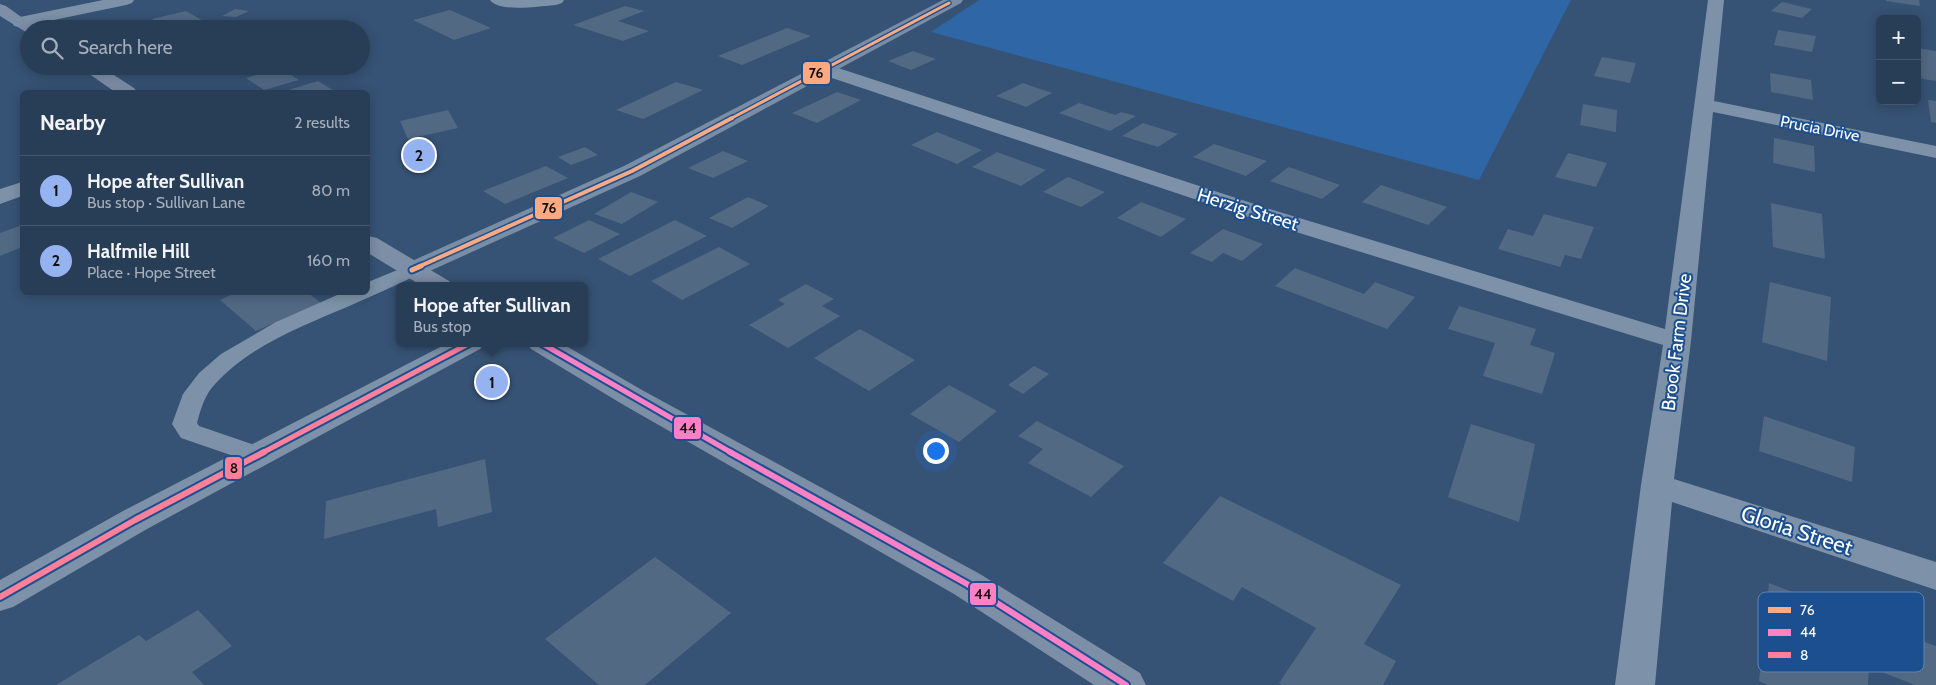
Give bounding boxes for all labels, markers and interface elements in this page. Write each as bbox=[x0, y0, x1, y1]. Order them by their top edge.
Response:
map controls bbox=[1876, 15, 1921, 105]
button: + bbox=[1876, 15, 1921, 60]
search box bbox=[20, 20, 370, 75]
icon: search bbox=[38, 34, 66, 62]
text: Search here bbox=[78, 36, 172, 59]
button: − bbox=[1876, 60, 1921, 105]
line badge: 76 bbox=[802, 61, 831, 85]
text: 76 bbox=[809, 64, 823, 82]
text: Nearby bbox=[40, 110, 106, 135]
street label: Prucia Drive bbox=[1779, 112, 1861, 145]
text: 2 results bbox=[294, 113, 350, 132]
pin: 2 bbox=[403, 136, 435, 174]
text: Hope after Sullivan bbox=[87, 170, 244, 193]
text: 1 bbox=[53, 181, 59, 200]
text: 80 m bbox=[312, 181, 350, 200]
street label: Herzig Street bbox=[1195, 183, 1302, 236]
text: Bus stop · Sullivan Lane bbox=[87, 193, 245, 212]
line badge: 76 bbox=[534, 196, 563, 220]
text: 76 bbox=[542, 199, 556, 217]
text: Halfmile Hill bbox=[87, 240, 190, 263]
text: 2 bbox=[52, 251, 60, 270]
text: 160 m bbox=[307, 251, 350, 270]
text: Place · Hope Street bbox=[87, 263, 216, 282]
street label: Brook Farm Drive bbox=[1657, 272, 1696, 412]
popup bbox=[396, 282, 588, 347]
text: Hope after Sullivan bbox=[413, 294, 571, 317]
text: Bus stop bbox=[413, 317, 471, 336]
pin: 1 bbox=[476, 363, 508, 401]
line badge: 44 bbox=[673, 416, 702, 440]
text: 44 bbox=[679, 419, 697, 437]
your location bbox=[923, 438, 949, 464]
line badge: 8 bbox=[224, 456, 243, 480]
text: 8 bbox=[230, 459, 238, 477]
street label: Gloria Street bbox=[1738, 500, 1856, 561]
line badge: 44 bbox=[969, 582, 997, 606]
text: 44 bbox=[974, 585, 992, 603]
legend bbox=[1758, 592, 1924, 672]
text: 76 bbox=[1800, 601, 1815, 619]
text: 44 bbox=[1800, 623, 1816, 641]
text: 8 bbox=[1800, 646, 1808, 664]

